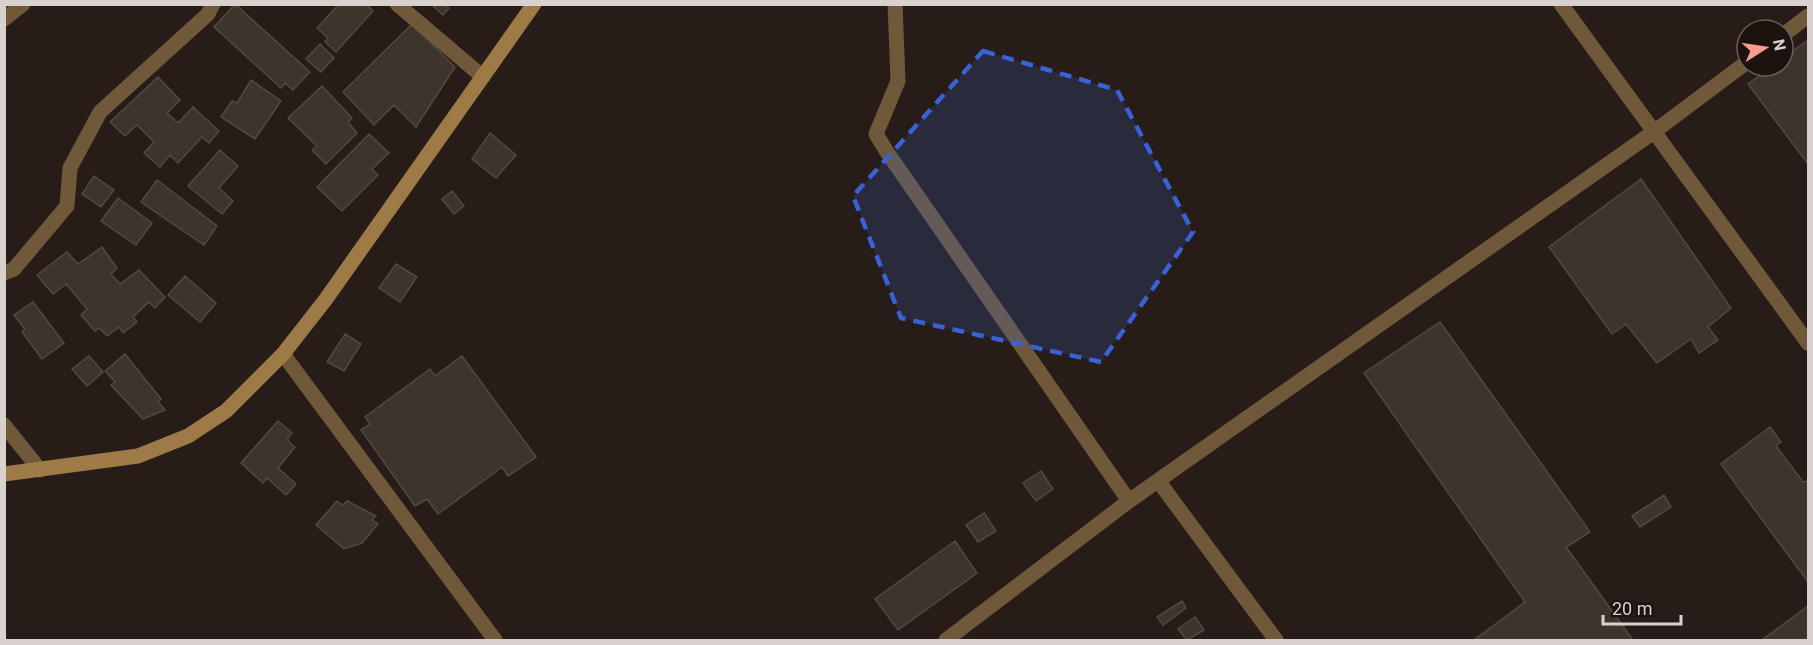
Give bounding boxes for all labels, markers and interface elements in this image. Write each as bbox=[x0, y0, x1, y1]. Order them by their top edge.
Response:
north arrow bbox=[1735, 18, 1795, 78]
text: N bbox=[1769, 37, 1790, 52]
scale bar bbox=[1603, 588, 1681, 626]
text: 20 m bbox=[1612, 598, 1652, 619]

